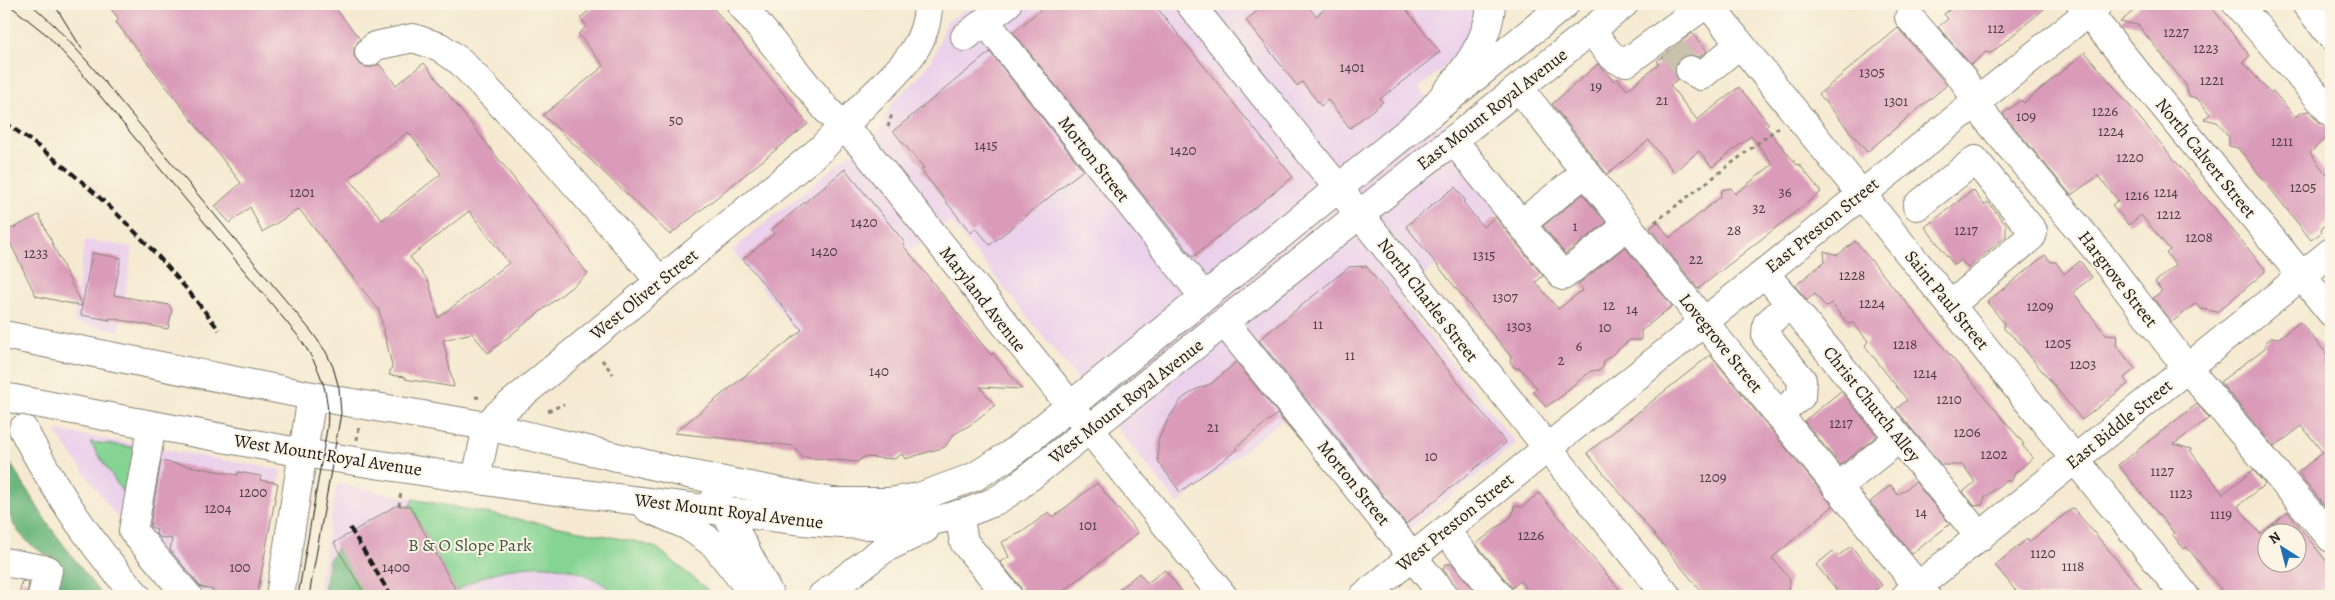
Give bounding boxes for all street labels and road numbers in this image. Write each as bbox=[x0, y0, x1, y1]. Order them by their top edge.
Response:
street label: East Mount Royal Avenue bbox=[1412, 43, 1572, 175]
street label: North Calvert Street bbox=[2150, 93, 2262, 223]
street label: Morton Street bbox=[1053, 111, 1135, 207]
street label: East Preston Street bbox=[1760, 172, 1884, 278]
street label: Hargrove Street bbox=[2073, 226, 2163, 332]
street label: North Charles Street bbox=[1372, 233, 1484, 367]
street label: Maryland Avenue bbox=[934, 241, 1032, 357]
street label: West Oliver Street bbox=[584, 243, 703, 346]
street label: Saint Paul Street bbox=[1899, 245, 1995, 355]
street label: Lovegrove Street bbox=[1673, 288, 1769, 398]
street label: West Mount Royal Avenue bbox=[1043, 333, 1208, 470]
street label: Christ Church Alley bbox=[1818, 341, 1927, 468]
street label: East Biddle Street bbox=[2061, 374, 2177, 474]
street label: West Mount Royal Avenue bbox=[231, 428, 424, 482]
street label: Morton Street bbox=[1312, 435, 1396, 531]
street label: West Preston Street bbox=[1390, 467, 1519, 577]
street label: West Mount Royal Avenue bbox=[632, 487, 825, 534]

